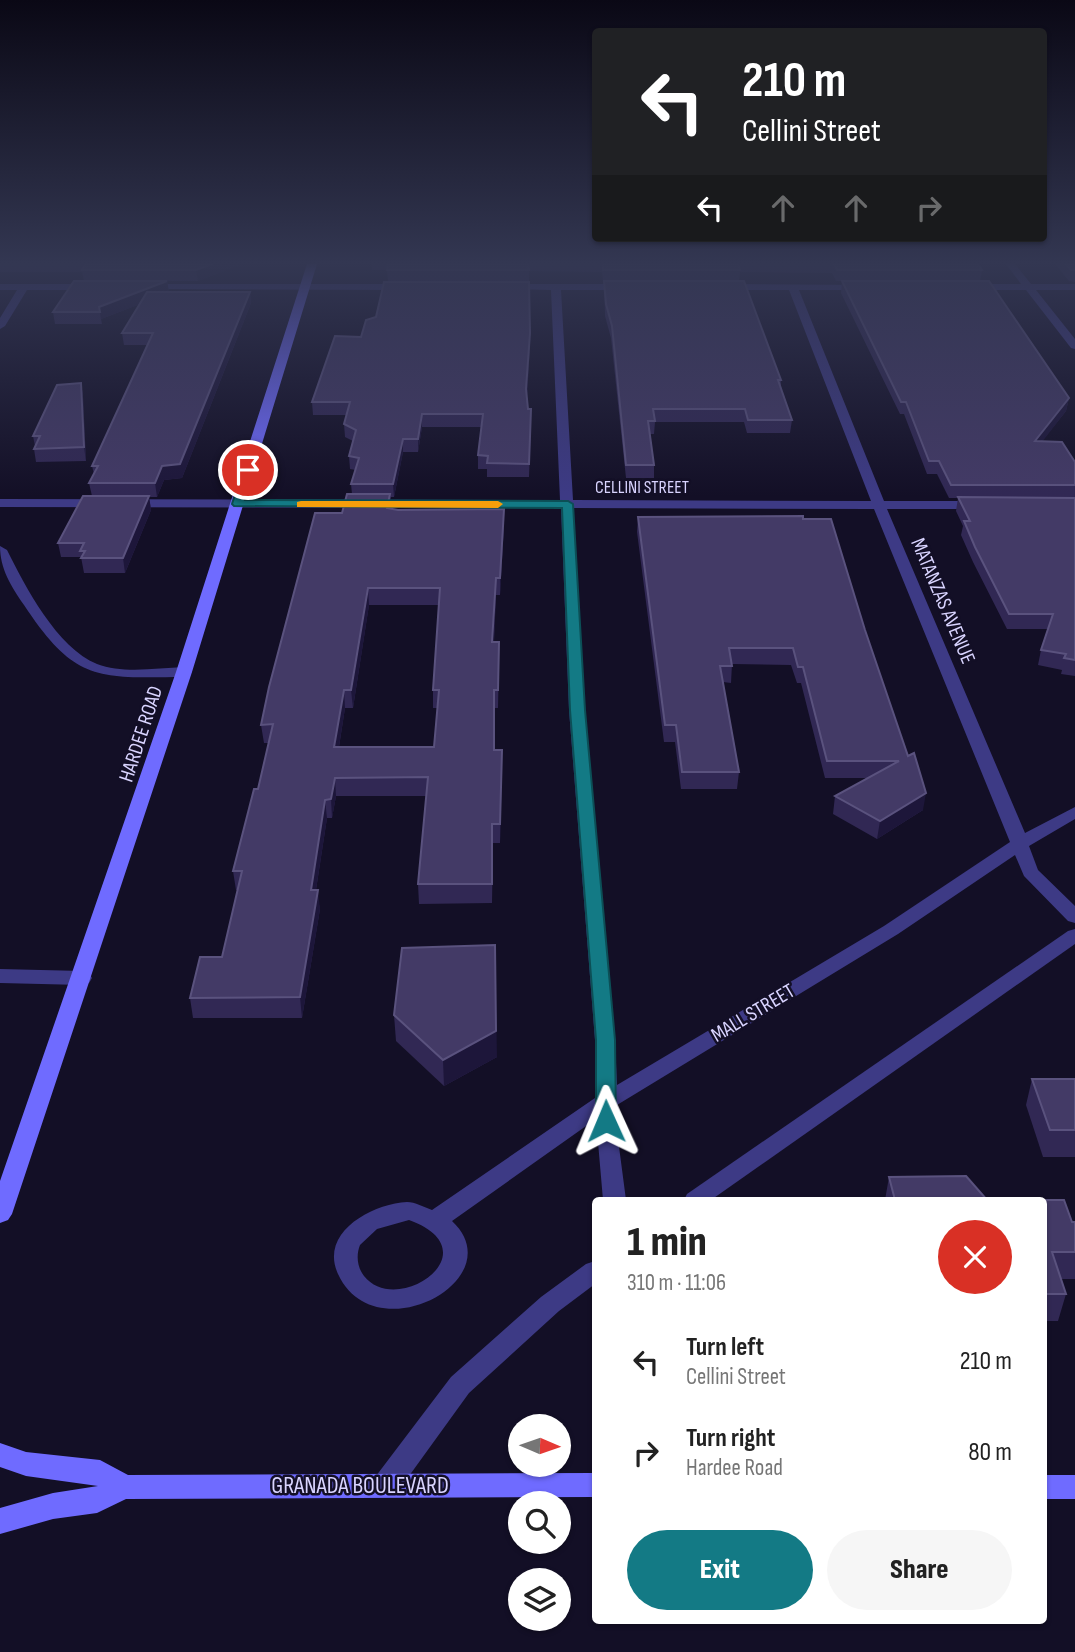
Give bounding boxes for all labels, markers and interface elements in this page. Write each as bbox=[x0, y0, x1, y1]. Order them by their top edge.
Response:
text: 210 m bbox=[742, 52, 846, 111]
icon: left bbox=[627, 56, 718, 147]
text: Cellini Street bbox=[742, 112, 881, 151]
icon: left bbox=[691, 189, 729, 227]
icon: ahead bbox=[764, 189, 802, 227]
icon: ahead bbox=[837, 189, 875, 227]
icon: right bbox=[910, 189, 948, 227]
pin bbox=[218, 440, 278, 500]
icon: arrive bbox=[229, 451, 267, 489]
street label: CELLINI STREET bbox=[595, 477, 689, 498]
street label: MATANZAS AVENUE bbox=[905, 534, 981, 668]
street label: HARDEE ROAD bbox=[114, 683, 168, 785]
street label: MALL STREET bbox=[707, 978, 800, 1048]
position arrow bbox=[569, 1084, 643, 1158]
text: 1 min bbox=[627, 1217, 707, 1268]
button: close bbox=[938, 1220, 1012, 1294]
text: 310 m · 11:06 bbox=[627, 1269, 726, 1297]
text: Turn left bbox=[686, 1332, 764, 1363]
icon: left bbox=[627, 1343, 665, 1381]
text: 210 m bbox=[960, 1346, 1012, 1377]
text: Cellini Street bbox=[686, 1363, 786, 1391]
north arrow bbox=[508, 1414, 570, 1477]
map controls bbox=[508, 1414, 571, 1631]
text: Turn right bbox=[686, 1423, 775, 1454]
icon: right bbox=[627, 1434, 665, 1472]
text: 80 m bbox=[968, 1437, 1012, 1468]
text: Hardee Road bbox=[686, 1454, 783, 1482]
street label: GRANADA BOULEVARD bbox=[271, 1471, 449, 1500]
button: search bbox=[508, 1491, 571, 1554]
button: Exit bbox=[627, 1530, 813, 1610]
button: Share bbox=[827, 1530, 1012, 1610]
button: layers bbox=[508, 1568, 571, 1631]

